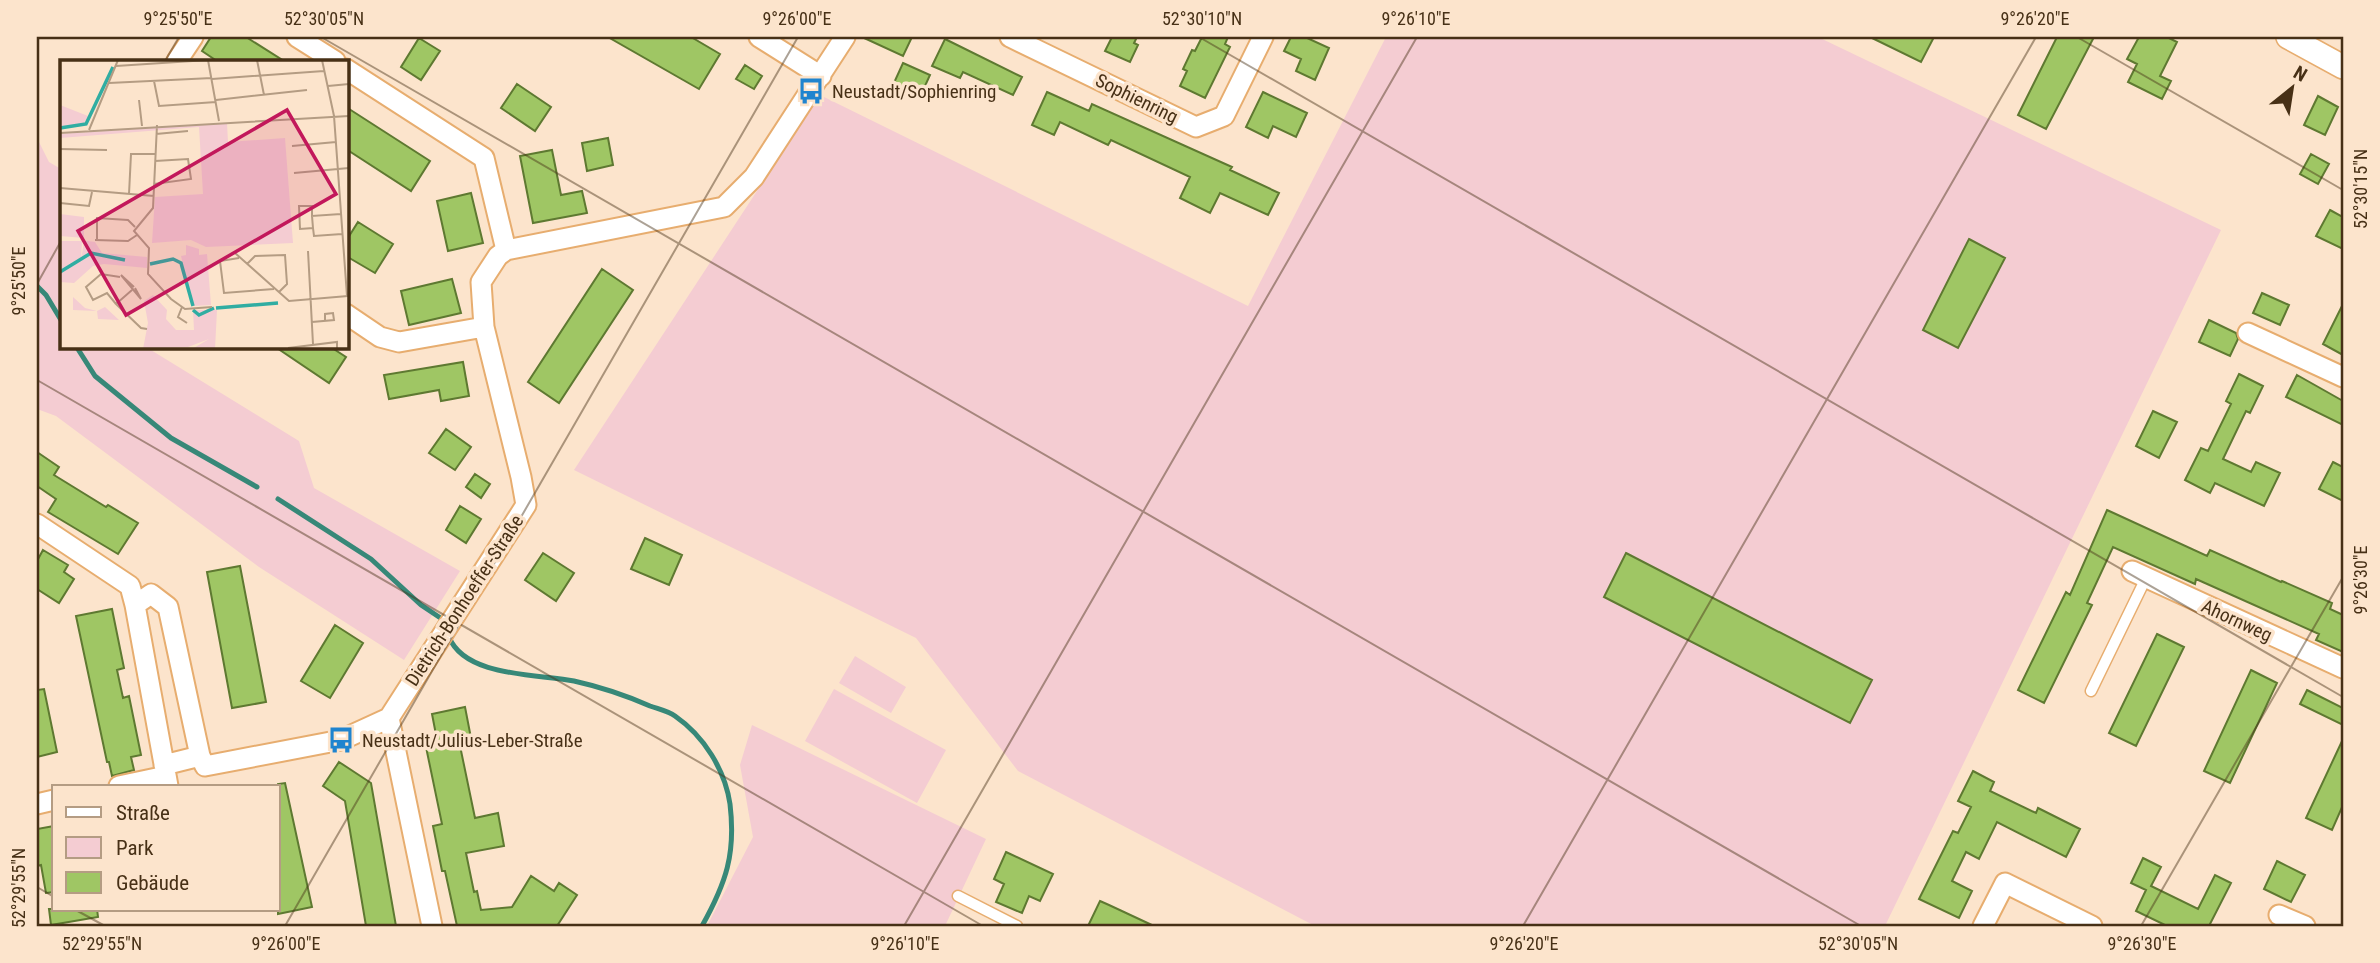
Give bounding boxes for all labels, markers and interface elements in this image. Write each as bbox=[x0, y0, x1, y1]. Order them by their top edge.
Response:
text: 9°25'50"E bbox=[143, 8, 213, 29]
text: 52°30'05"N bbox=[284, 8, 364, 29]
text: 9°26'00"E bbox=[762, 8, 832, 29]
text: 52°30'10"N bbox=[1162, 8, 1242, 29]
text: 9°26'10"E bbox=[1381, 8, 1451, 29]
text: 9°26'20"E bbox=[2000, 8, 2070, 29]
north arrow bbox=[2258, 52, 2328, 122]
inset map bbox=[60, 60, 348, 348]
text: N bbox=[2289, 61, 2311, 87]
street label: Sophienring bbox=[1092, 69, 1182, 128]
bus stop icon: Neustadt/Sophienring bbox=[796, 76, 826, 106]
place label: Neustadt/Sophienring bbox=[832, 80, 996, 103]
text: 52°30'15"N bbox=[2350, 149, 2371, 229]
text: 9°25'50"E bbox=[8, 246, 29, 316]
street label: Dietrich-Bonhoeffer-Straße bbox=[400, 510, 528, 690]
text: 9°26'30"E bbox=[2350, 545, 2371, 615]
street label: Ahornweg bbox=[2198, 594, 2276, 647]
bus stop icon: Neustadt/Julius-Leber-Straße bbox=[326, 725, 356, 755]
place label: Neustadt/Julius-Leber-Straße bbox=[362, 729, 583, 752]
legend bbox=[52, 785, 280, 911]
text: Straße bbox=[116, 801, 170, 825]
text: Park bbox=[116, 836, 154, 860]
text: 52°29'55"N bbox=[8, 848, 29, 928]
text: Gebäude bbox=[116, 871, 189, 895]
text: 52°29'55"N bbox=[62, 933, 142, 954]
text: 9°26'00"E bbox=[251, 933, 321, 954]
text: 9°26'10"E bbox=[870, 933, 940, 954]
text: 9°26'20"E bbox=[1489, 933, 1559, 954]
text: 52°30'05"N bbox=[1818, 933, 1898, 954]
text: 9°26'30"E bbox=[2107, 933, 2177, 954]

